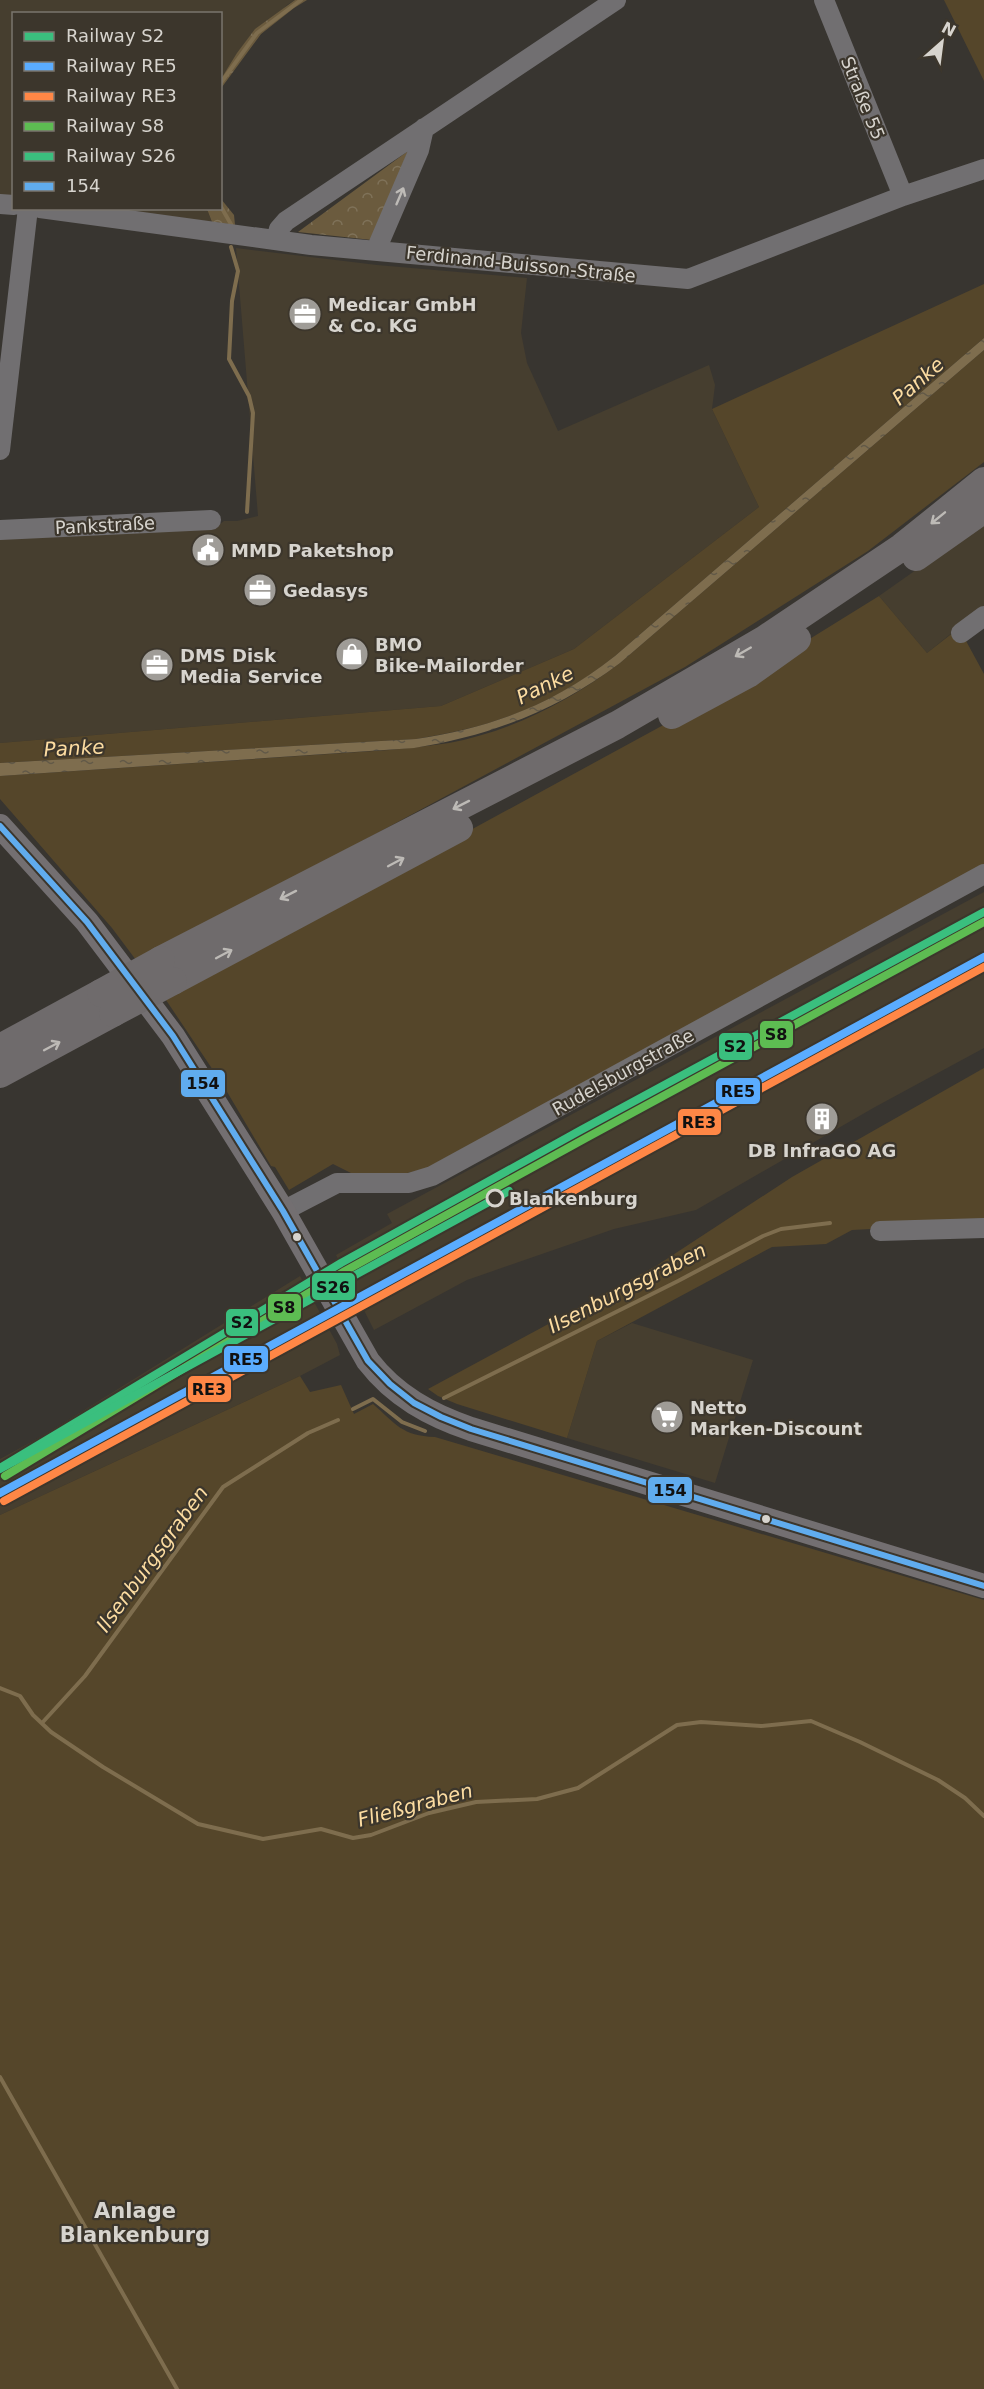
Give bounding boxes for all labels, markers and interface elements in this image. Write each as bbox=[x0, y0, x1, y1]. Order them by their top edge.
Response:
legend bbox=[12, 12, 222, 210]
north arrow bbox=[912, 12, 972, 72]
text: N bbox=[938, 18, 959, 41]
text: Railway S2 bbox=[66, 25, 164, 46]
street label: Straße 55 bbox=[837, 53, 889, 143]
text: Railway RE5 bbox=[66, 55, 177, 76]
text: Railway RE3 bbox=[66, 85, 177, 106]
text: Railway S8 bbox=[66, 115, 164, 136]
text: Railway S26 bbox=[66, 145, 176, 166]
text: 154 bbox=[66, 175, 100, 196]
one-way arrow bbox=[395, 187, 406, 206]
street label: Ferdinand-Buisson-Straße bbox=[405, 241, 637, 287]
place label: Medicar GmbH & Co. KG bbox=[328, 294, 477, 336]
office icon: Medicar GmbH & Co. KG bbox=[287, 296, 323, 332]
water label: Panke bbox=[887, 352, 949, 410]
one-way arrow bbox=[931, 511, 947, 524]
street label: Pankstraße bbox=[54, 512, 156, 538]
public building icon: MMD Paketshop bbox=[190, 532, 226, 568]
place label: MMD Paketshop bbox=[231, 540, 394, 561]
office icon: Gedasys bbox=[242, 572, 278, 608]
place label: Gedasys bbox=[283, 580, 368, 601]
place label: BMO Bike-Mailorder bbox=[375, 634, 524, 676]
shop icon: BMO Bike-Mailorder bbox=[334, 636, 370, 672]
place label: DMS Disk Media Service bbox=[180, 645, 322, 687]
one-way arrow bbox=[735, 646, 752, 658]
office icon: DMS Disk Media Service bbox=[139, 647, 175, 683]
water label: Panke bbox=[512, 661, 578, 709]
water label: Panke bbox=[43, 734, 105, 762]
one-way arrow bbox=[453, 800, 471, 812]
one-way arrow bbox=[387, 856, 405, 867]
one-way arrow bbox=[279, 889, 297, 901]
one-way arrow bbox=[215, 948, 233, 959]
line badge: S8 bbox=[759, 1020, 794, 1049]
street label: Rudelsburgstraße bbox=[549, 1024, 697, 1120]
text: S8 bbox=[765, 1025, 787, 1044]
line badge: S2 bbox=[718, 1032, 753, 1061]
text: S2 bbox=[724, 1037, 746, 1056]
one-way arrow bbox=[42, 1040, 60, 1051]
line badge: 154 bbox=[180, 1069, 226, 1098]
text: 154 bbox=[186, 1074, 220, 1093]
line badge: RE5 bbox=[715, 1077, 761, 1105]
text: RE5 bbox=[721, 1082, 755, 1101]
building icon: DB InfraGO AG bbox=[804, 1101, 840, 1137]
line badge: RE3 bbox=[677, 1108, 722, 1136]
text: RE3 bbox=[682, 1113, 716, 1132]
place label: DB InfraGO AG bbox=[748, 1140, 896, 1161]
place label: Blankenburg bbox=[509, 1188, 638, 1209]
marker: Blankenburg bbox=[486, 1189, 504, 1207]
unlabelled marker bbox=[291, 1231, 303, 1243]
water label: Ilsenburgsgraben bbox=[544, 1238, 710, 1338]
line badge: S26 bbox=[311, 1272, 356, 1301]
text: S26 bbox=[316, 1278, 350, 1297]
line badge: S8 bbox=[267, 1293, 302, 1322]
text: S8 bbox=[273, 1298, 295, 1317]
line badge: S2 bbox=[225, 1308, 259, 1337]
text: S2 bbox=[231, 1313, 253, 1332]
line badge: RE5 bbox=[223, 1345, 269, 1373]
text: RE5 bbox=[229, 1350, 263, 1369]
line badge: RE3 bbox=[187, 1375, 232, 1403]
text: RE3 bbox=[192, 1380, 226, 1399]
place label: Netto Marken-Discount bbox=[690, 1397, 862, 1439]
supermarket icon: Netto Marken-Discount bbox=[649, 1399, 685, 1435]
line badge: 154 bbox=[647, 1476, 693, 1504]
water label: Ilsenburgsgraben bbox=[91, 1481, 213, 1637]
text: 154 bbox=[653, 1481, 687, 1500]
unlabelled marker bbox=[760, 1513, 772, 1525]
water label: Fließgraben bbox=[355, 1778, 475, 1832]
district label: Anlage Blankenburg bbox=[60, 2199, 210, 2247]

